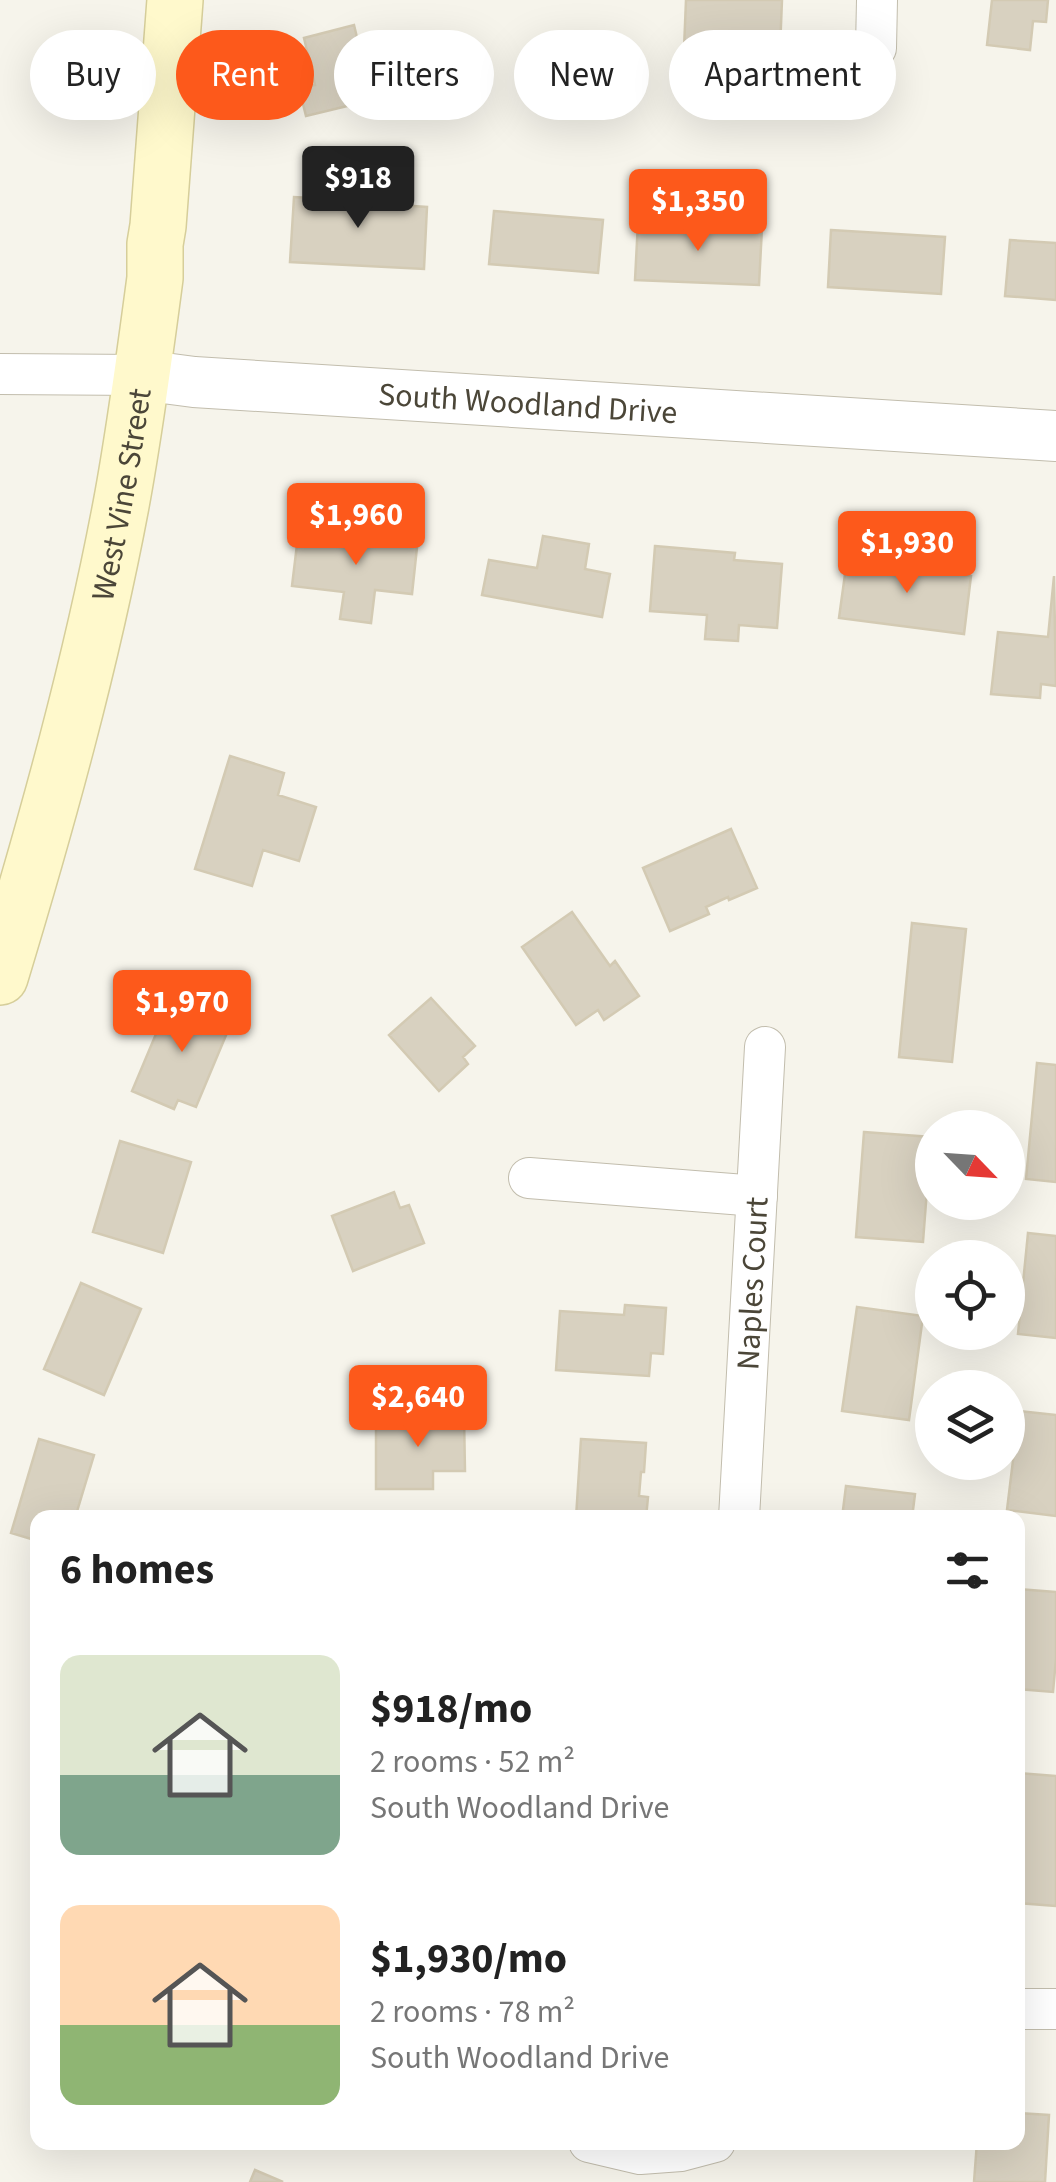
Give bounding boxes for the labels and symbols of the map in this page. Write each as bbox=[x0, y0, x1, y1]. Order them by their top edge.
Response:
pin: $918 bbox=[299, 146, 417, 231]
pin: $1,350 bbox=[617, 169, 779, 254]
street label: South Woodland Drive bbox=[377, 372, 679, 436]
street label: West Vine Street bbox=[80, 385, 164, 605]
pin: $1,960 bbox=[275, 483, 437, 568]
pin: $1,930 bbox=[826, 511, 988, 596]
pin: $1,970 bbox=[101, 970, 263, 1055]
north arrow bbox=[915, 1110, 1025, 1220]
street label: Naples Court bbox=[725, 1195, 781, 1371]
pin: $2,640 bbox=[337, 1365, 499, 1450]

